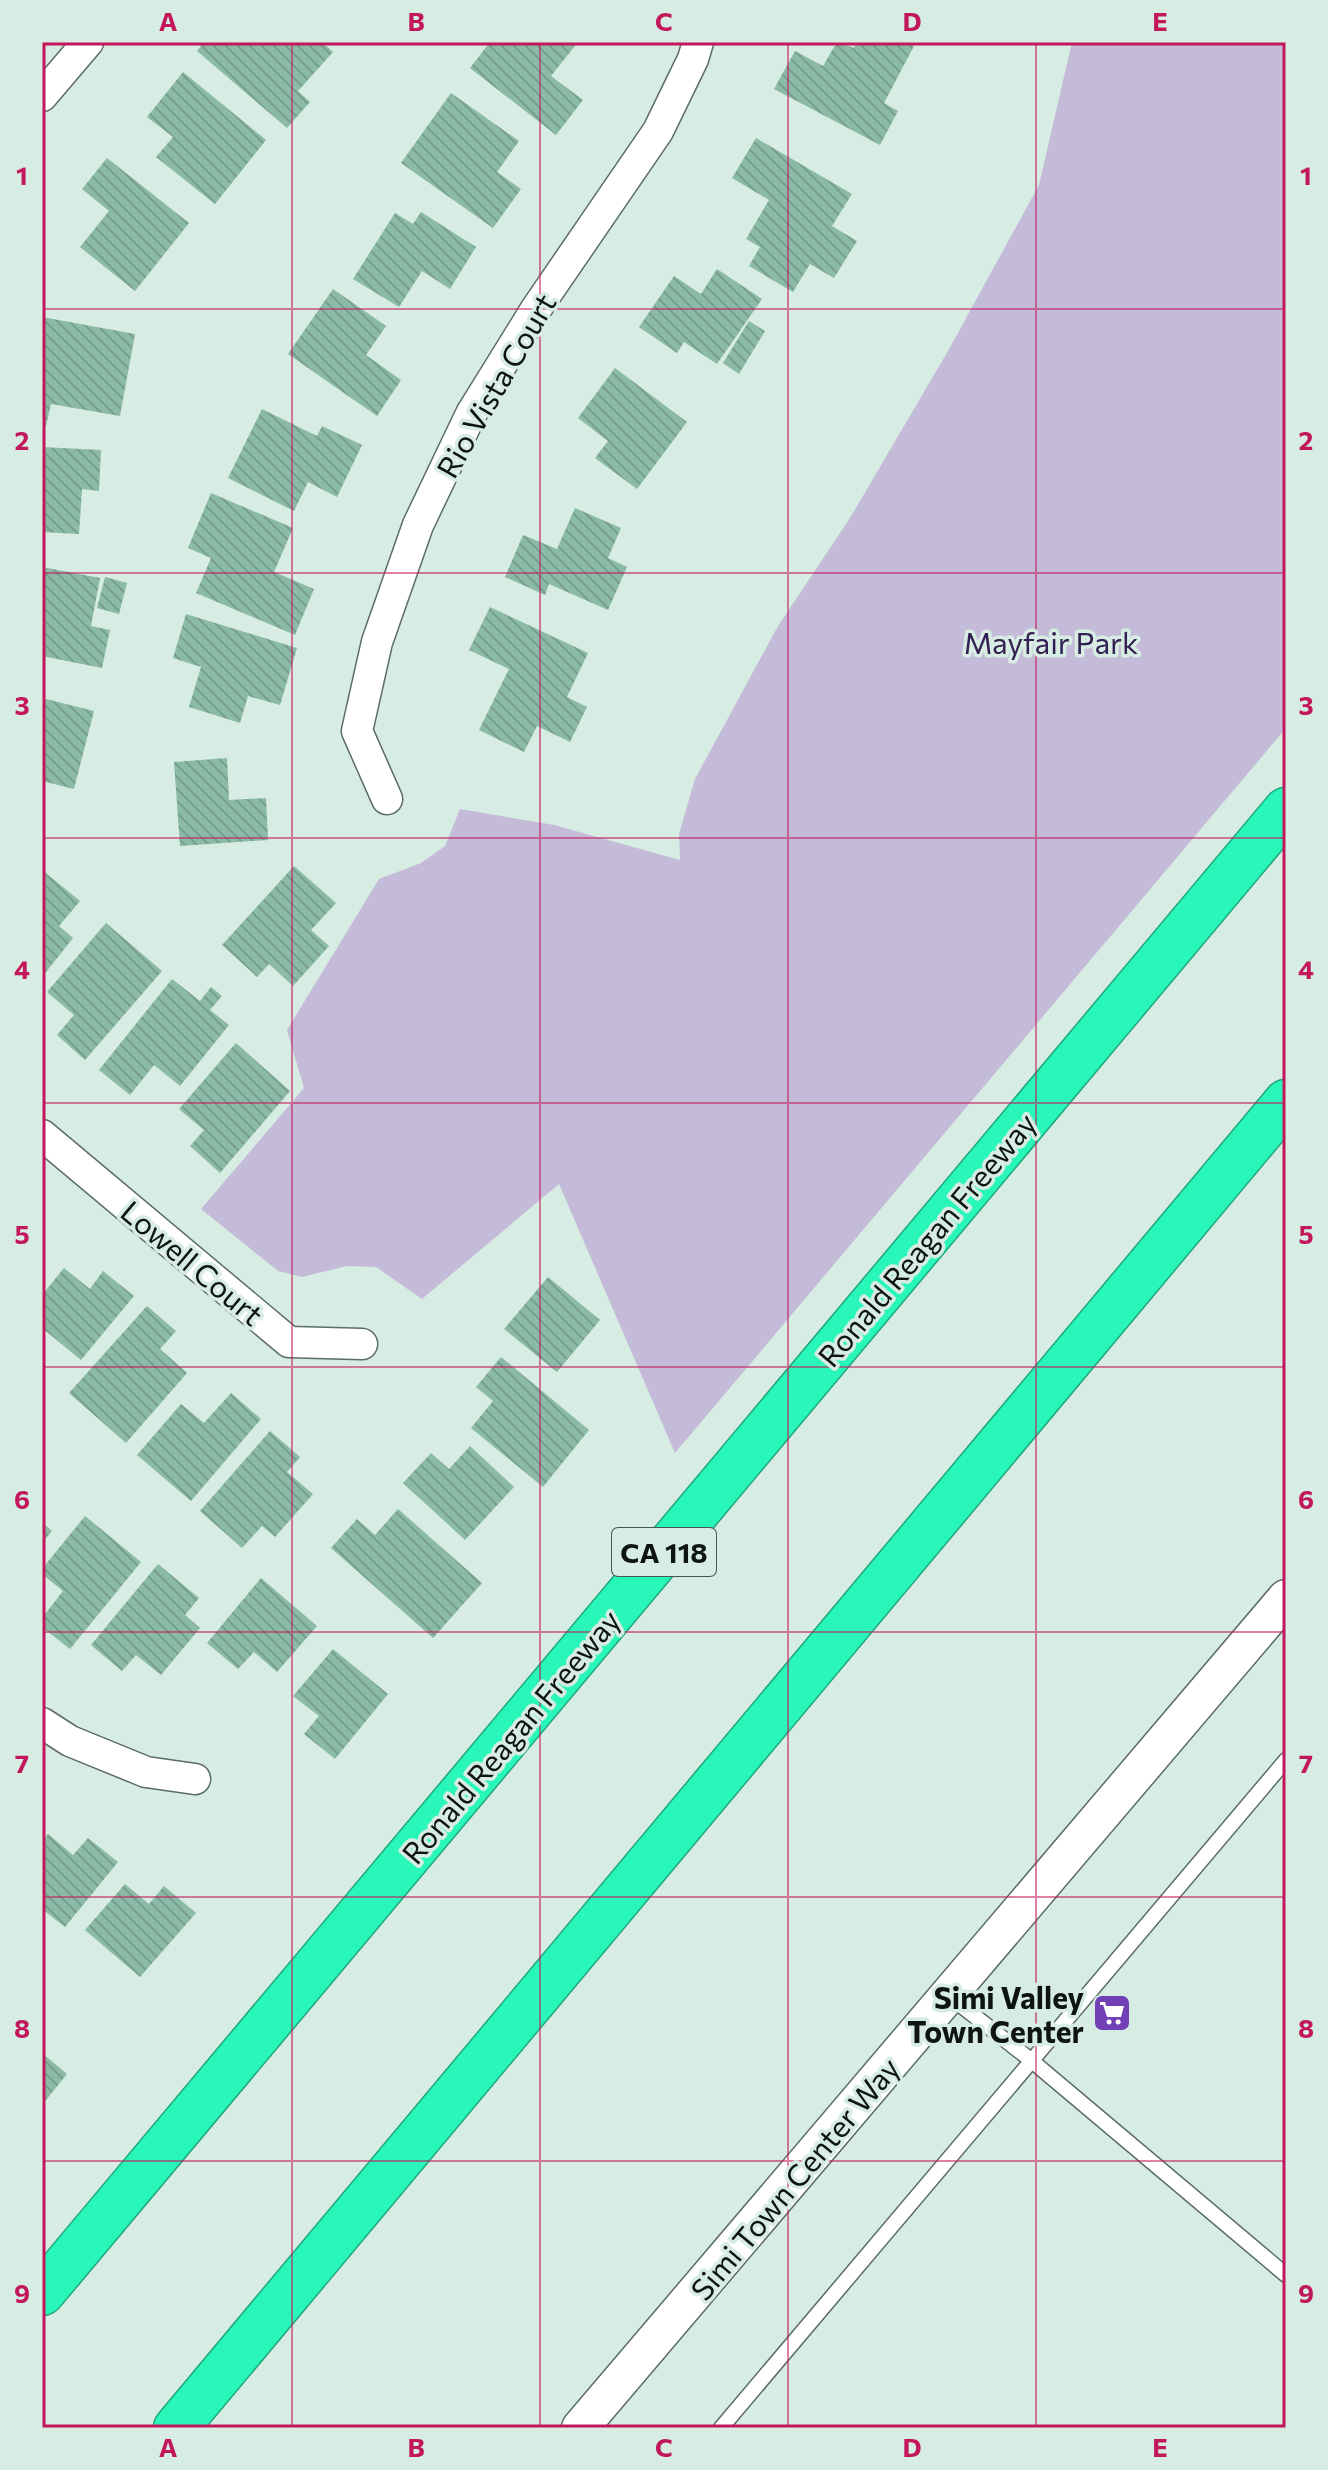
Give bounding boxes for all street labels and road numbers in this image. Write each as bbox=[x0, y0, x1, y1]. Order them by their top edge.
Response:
street label: Rio Vista Court bbox=[427, 286, 563, 484]
street label: Ronald Reagan Freeway bbox=[809, 1105, 1043, 1373]
street label: Lowell Court bbox=[114, 1192, 272, 1332]
road number: CA 118 bbox=[612, 1528, 716, 1576]
street label: Ronald Reagan Freeway bbox=[393, 1602, 627, 1870]
street label: Simi Town Center Way bbox=[682, 2049, 906, 2307]

